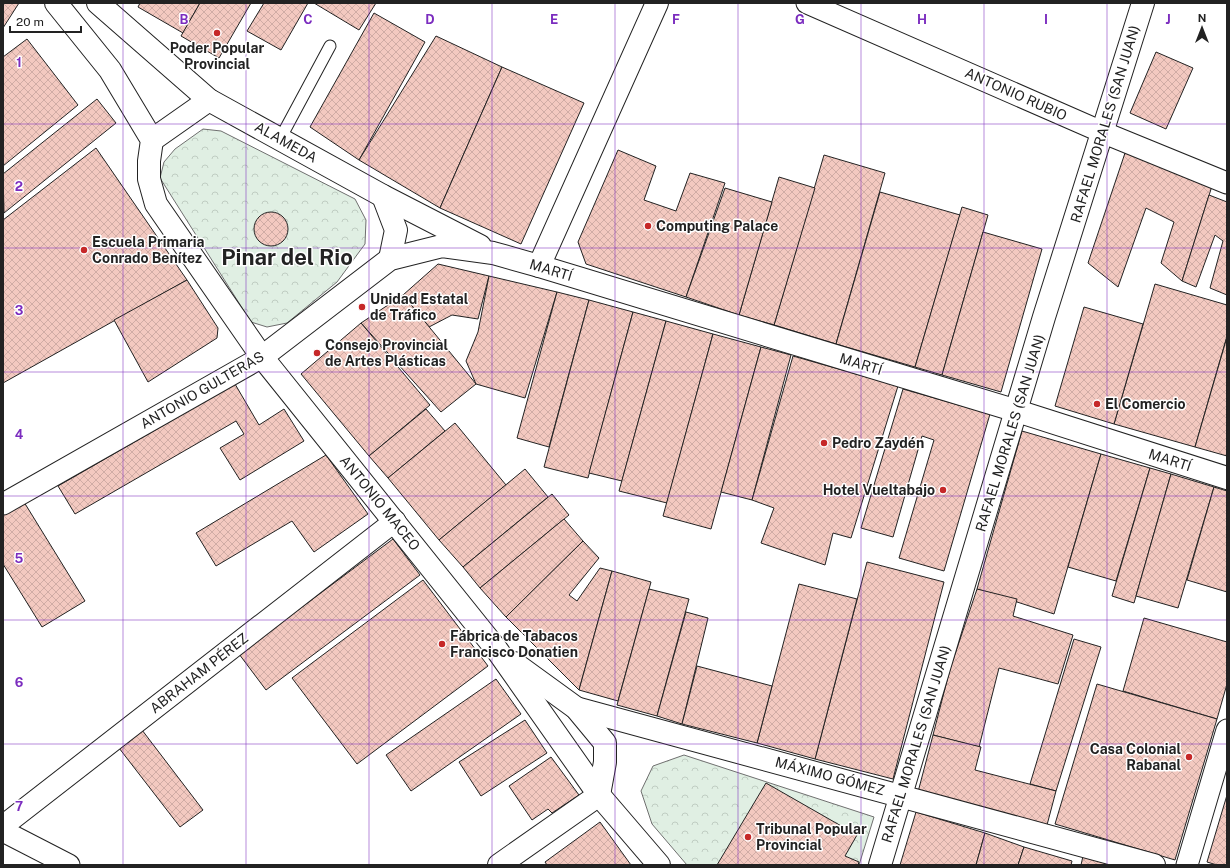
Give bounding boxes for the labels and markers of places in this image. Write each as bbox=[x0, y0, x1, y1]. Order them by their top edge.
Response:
marker: Poder Popular Provincial bbox=[212, 28, 222, 38]
place label: Poder Popular Provincial bbox=[170, 40, 264, 72]
place label: Computing Palace bbox=[656, 218, 778, 234]
marker: Computing Palace bbox=[643, 221, 653, 231]
place label: Escuela Primaria Conrado Benítez bbox=[92, 234, 204, 266]
marker: Escuela Primaria Conrado Benítez bbox=[79, 245, 89, 255]
place label: Unidad Estatal de Tráfico bbox=[370, 291, 469, 323]
marker: Unidad Estatal de Tráfico bbox=[357, 302, 367, 312]
place label: Consejo Provincial de Artes Plásticas bbox=[325, 337, 448, 369]
marker: Consejo Provincial de Artes Plásticas bbox=[312, 348, 322, 358]
place label: El Comercio bbox=[1105, 396, 1185, 412]
marker: El Comercio bbox=[1092, 399, 1102, 409]
place label: Pedro Zaydén bbox=[832, 435, 924, 451]
marker: Pedro Zaydén bbox=[819, 438, 829, 448]
place label: Hotel Vueltabajo bbox=[823, 482, 935, 498]
marker: Hotel Vueltabajo bbox=[938, 485, 948, 495]
place label: Fábrica de Tabacos Francisco Donatien bbox=[450, 628, 578, 660]
marker: Fábrica de Tabacos Francisco Donatien bbox=[437, 639, 447, 649]
place label: Casa Colonial Rabanal bbox=[1090, 741, 1181, 773]
marker: Casa Colonial Rabanal bbox=[1184, 752, 1194, 762]
place label: Tribunal Popular Provincial bbox=[756, 821, 867, 853]
marker: Tribunal Popular Provincial bbox=[743, 832, 753, 842]

